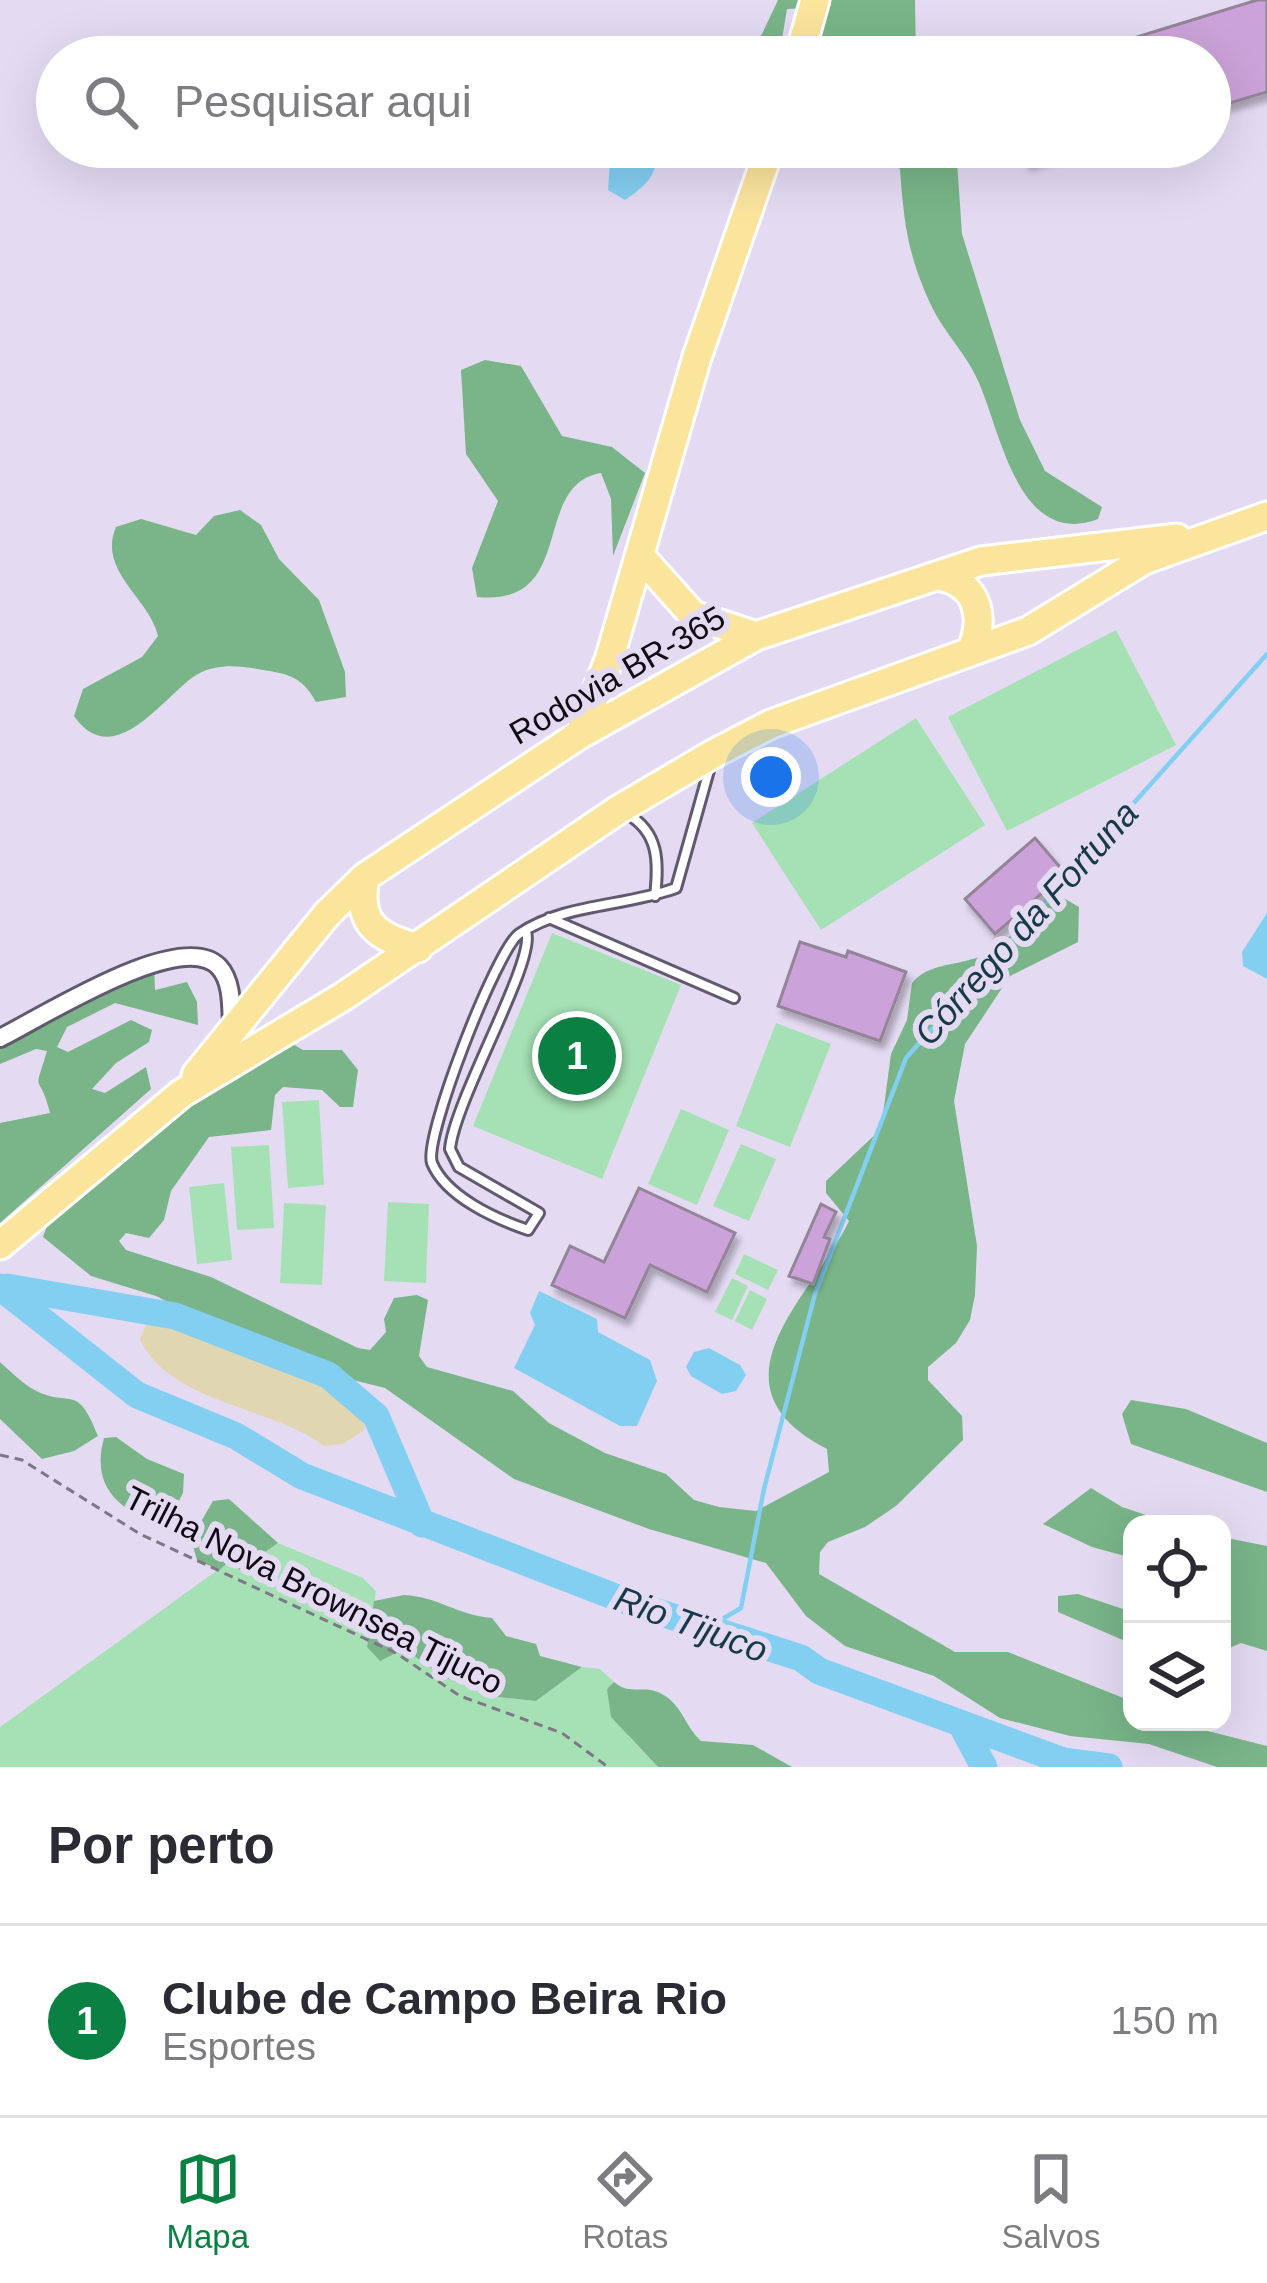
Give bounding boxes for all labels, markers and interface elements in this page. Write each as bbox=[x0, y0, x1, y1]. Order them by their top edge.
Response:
search box bbox=[36, 36, 1231, 168]
icon: search bbox=[78, 69, 144, 135]
text: Pesquisar aqui bbox=[174, 76, 472, 127]
street label: Rodovia BR-365 bbox=[503, 598, 731, 752]
your location bbox=[741, 747, 801, 807]
water label: Córrego da Fortuna bbox=[906, 793, 1146, 1053]
pin: 1 bbox=[538, 1011, 616, 1101]
street label: Trilha Nova Brownsea Tijuco bbox=[119, 1478, 509, 1702]
map controls bbox=[1123, 1515, 1231, 1731]
button: locate bbox=[1123, 1515, 1231, 1623]
water label: Rio Tijuco bbox=[609, 1577, 773, 1671]
button: layers bbox=[1123, 1623, 1231, 1731]
text: Por perto bbox=[48, 1817, 275, 1874]
text: Clube de Campo Beira Rio bbox=[162, 1973, 727, 2024]
text: 1 bbox=[76, 1999, 98, 2042]
text: 150 m bbox=[1111, 1999, 1219, 2042]
text: Esportes bbox=[162, 2025, 316, 2068]
tab: Mapa bbox=[167, 2146, 249, 2256]
tab: Rotas bbox=[582, 2146, 668, 2256]
tab: Salvos bbox=[1001, 2146, 1100, 2256]

